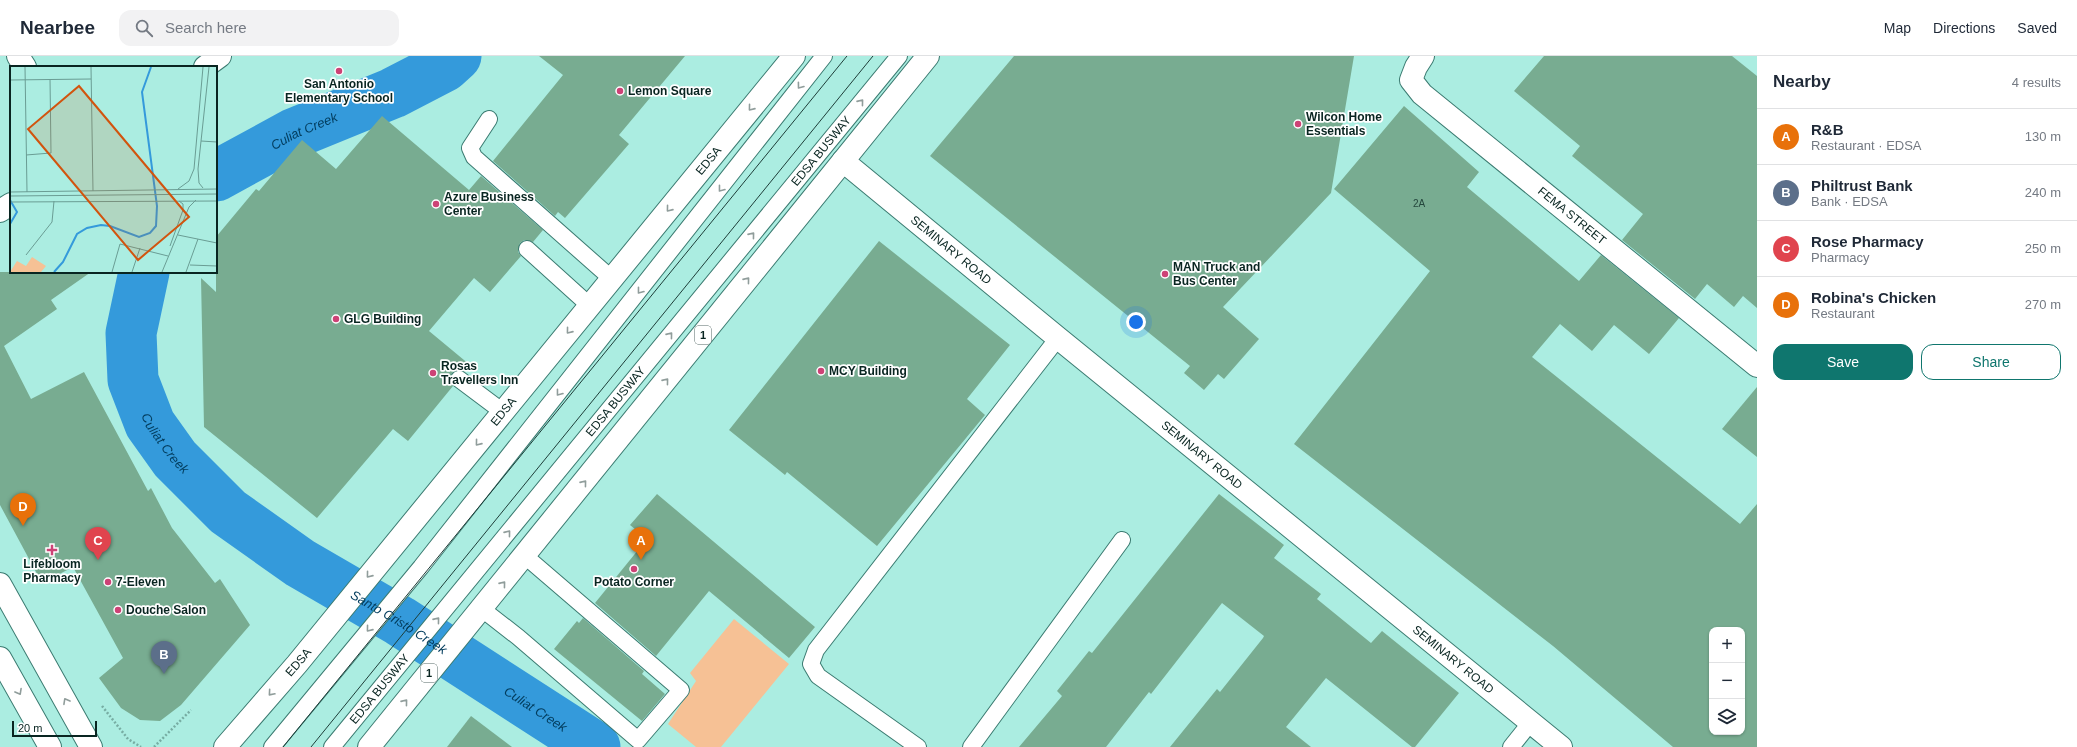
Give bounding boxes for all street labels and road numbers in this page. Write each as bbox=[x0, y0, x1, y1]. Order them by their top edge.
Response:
street label: EDSA BUSWAY bbox=[788, 113, 854, 189]
street label: EDSA bbox=[693, 144, 724, 178]
street label: FEMA STREET bbox=[1535, 184, 1609, 248]
street label: SEMINARY ROAD bbox=[908, 213, 995, 287]
road number: 1 bbox=[695, 326, 711, 344]
street label: EDSA BUSWAY bbox=[583, 364, 648, 439]
street label: EDSA bbox=[488, 394, 519, 429]
street label: SEMINARY ROAD bbox=[1159, 418, 1246, 492]
street label: SEMINARY ROAD bbox=[1410, 622, 1497, 697]
street label: EDSA bbox=[282, 645, 314, 679]
street label: EDSA BUSWAY bbox=[347, 651, 412, 727]
road number: 1 bbox=[421, 664, 437, 682]

